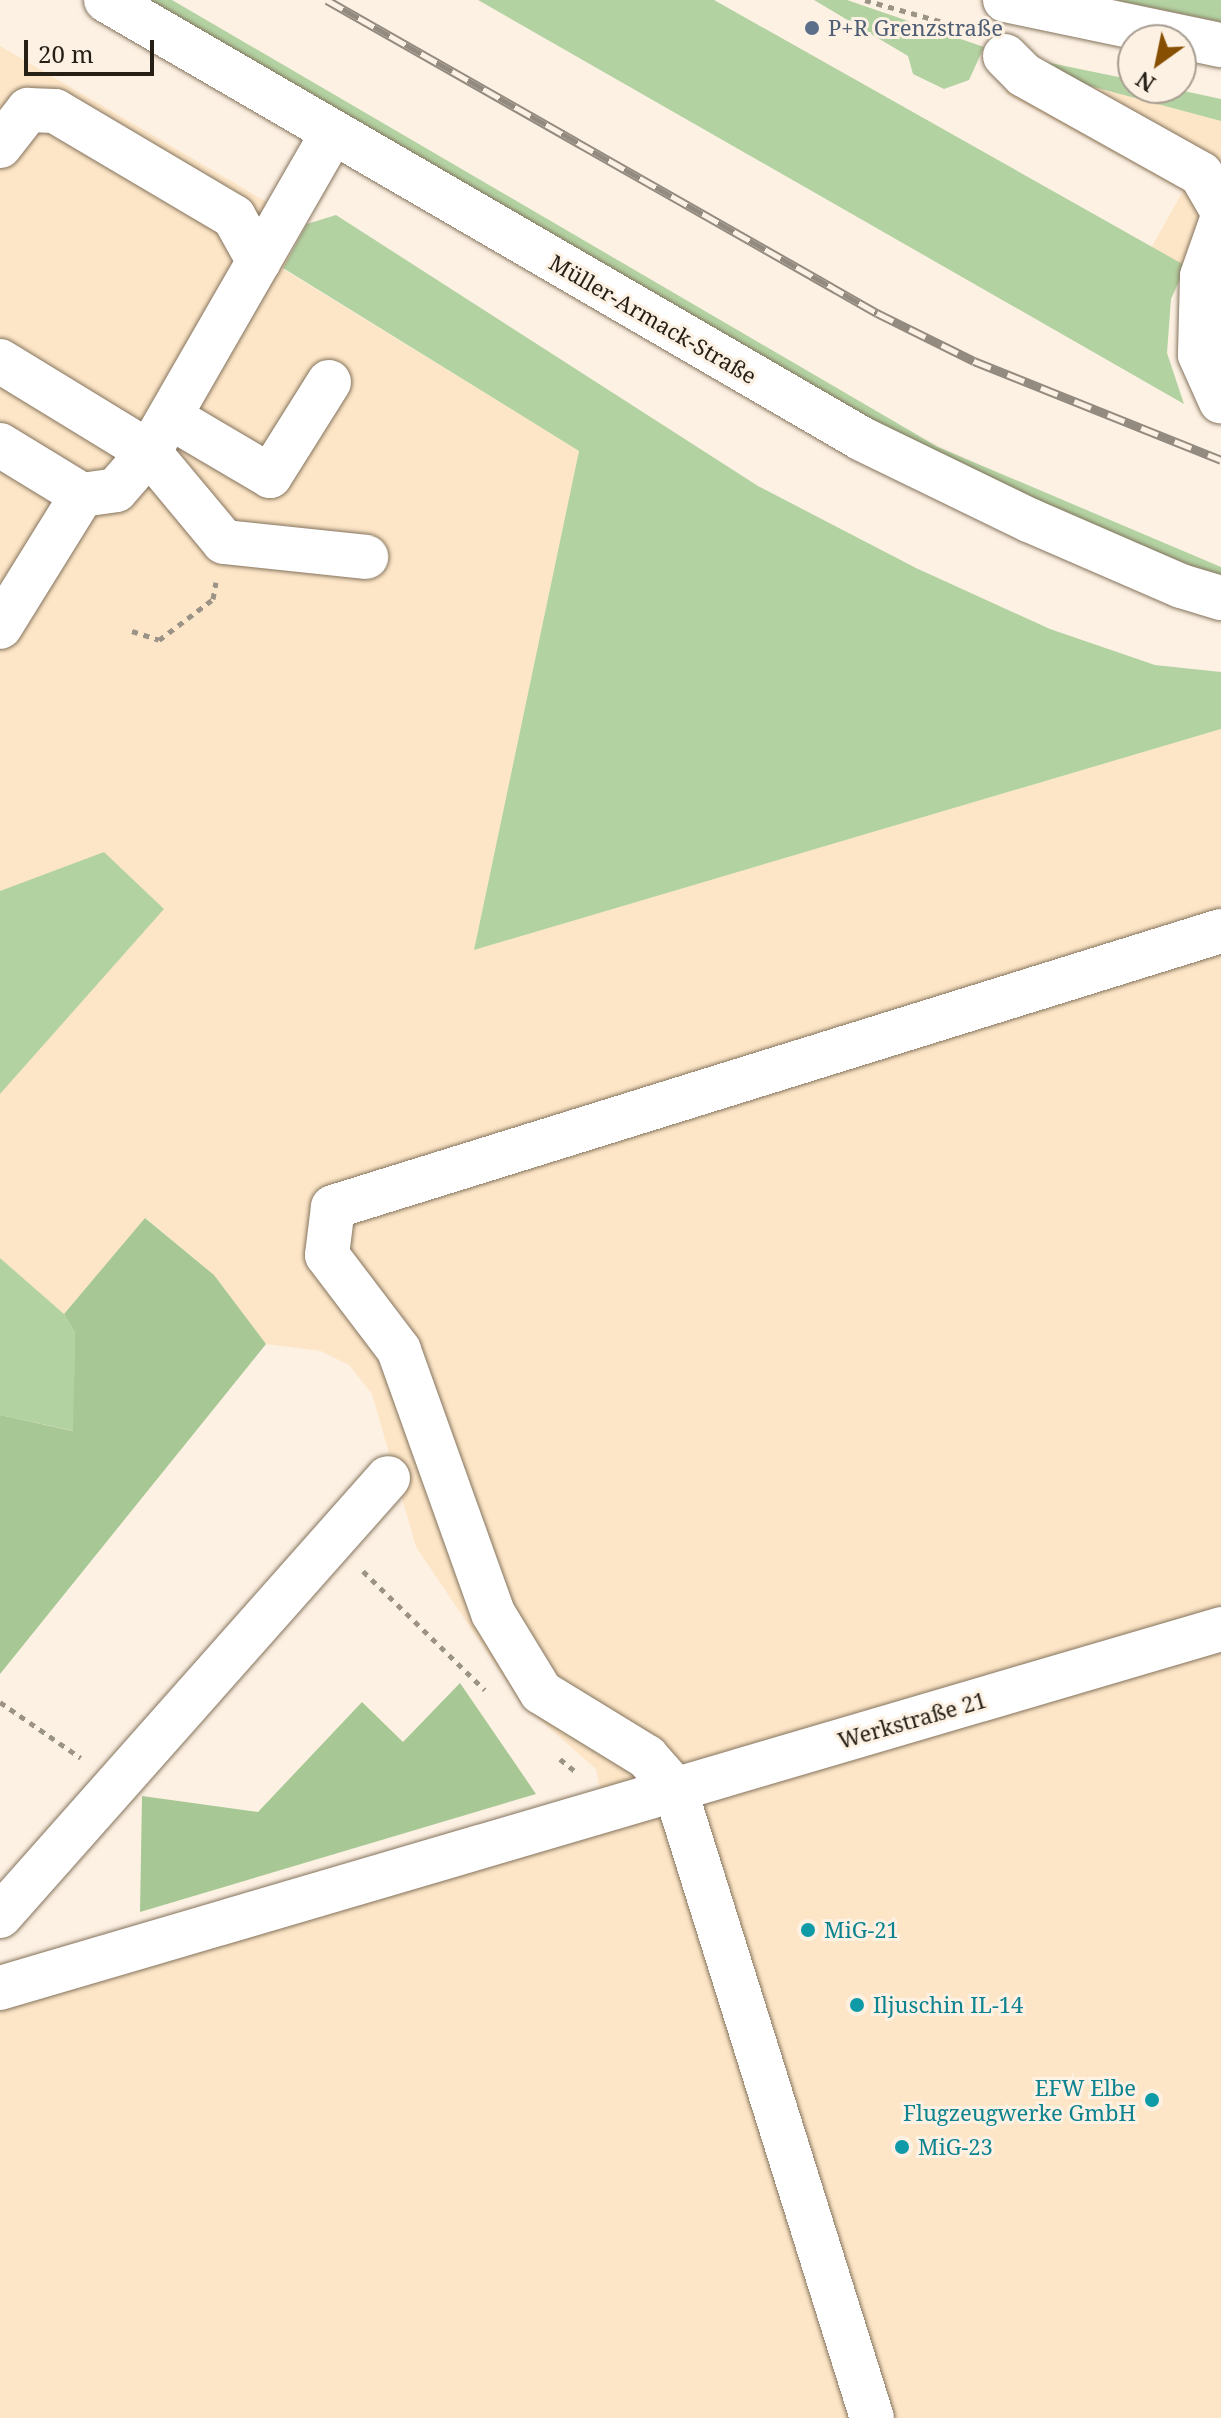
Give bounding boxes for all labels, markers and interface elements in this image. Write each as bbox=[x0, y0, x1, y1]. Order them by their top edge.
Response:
place label: P+R Grenzstraße bbox=[828, 15, 1003, 41]
marker: P+R Grenzstraße bbox=[803, 19, 821, 37]
scale bar bbox=[28, 24, 158, 74]
north arrow bbox=[1117, 24, 1197, 104]
text: 20 m bbox=[38, 37, 94, 70]
text: N bbox=[1130, 65, 1160, 100]
street label: Müller-Armack-Straße bbox=[545, 249, 761, 389]
street label: Werkstraße 21 bbox=[835, 1686, 989, 1754]
place label: MiG-21 bbox=[824, 1917, 899, 1943]
marker: MiG-21 bbox=[799, 1921, 817, 1939]
place label: Iljuschin IL-14 bbox=[873, 1992, 1023, 2018]
marker: Iljuschin IL-14 bbox=[848, 1996, 866, 2014]
place label: EFW Elbe Flugzeugwerke GmbH bbox=[903, 2074, 1136, 2126]
marker: EFW Elbe Flugzeugwerke GmbH bbox=[1143, 2091, 1161, 2109]
place label: MiG-23 bbox=[918, 2134, 993, 2160]
marker: MiG-23 bbox=[893, 2138, 911, 2156]

